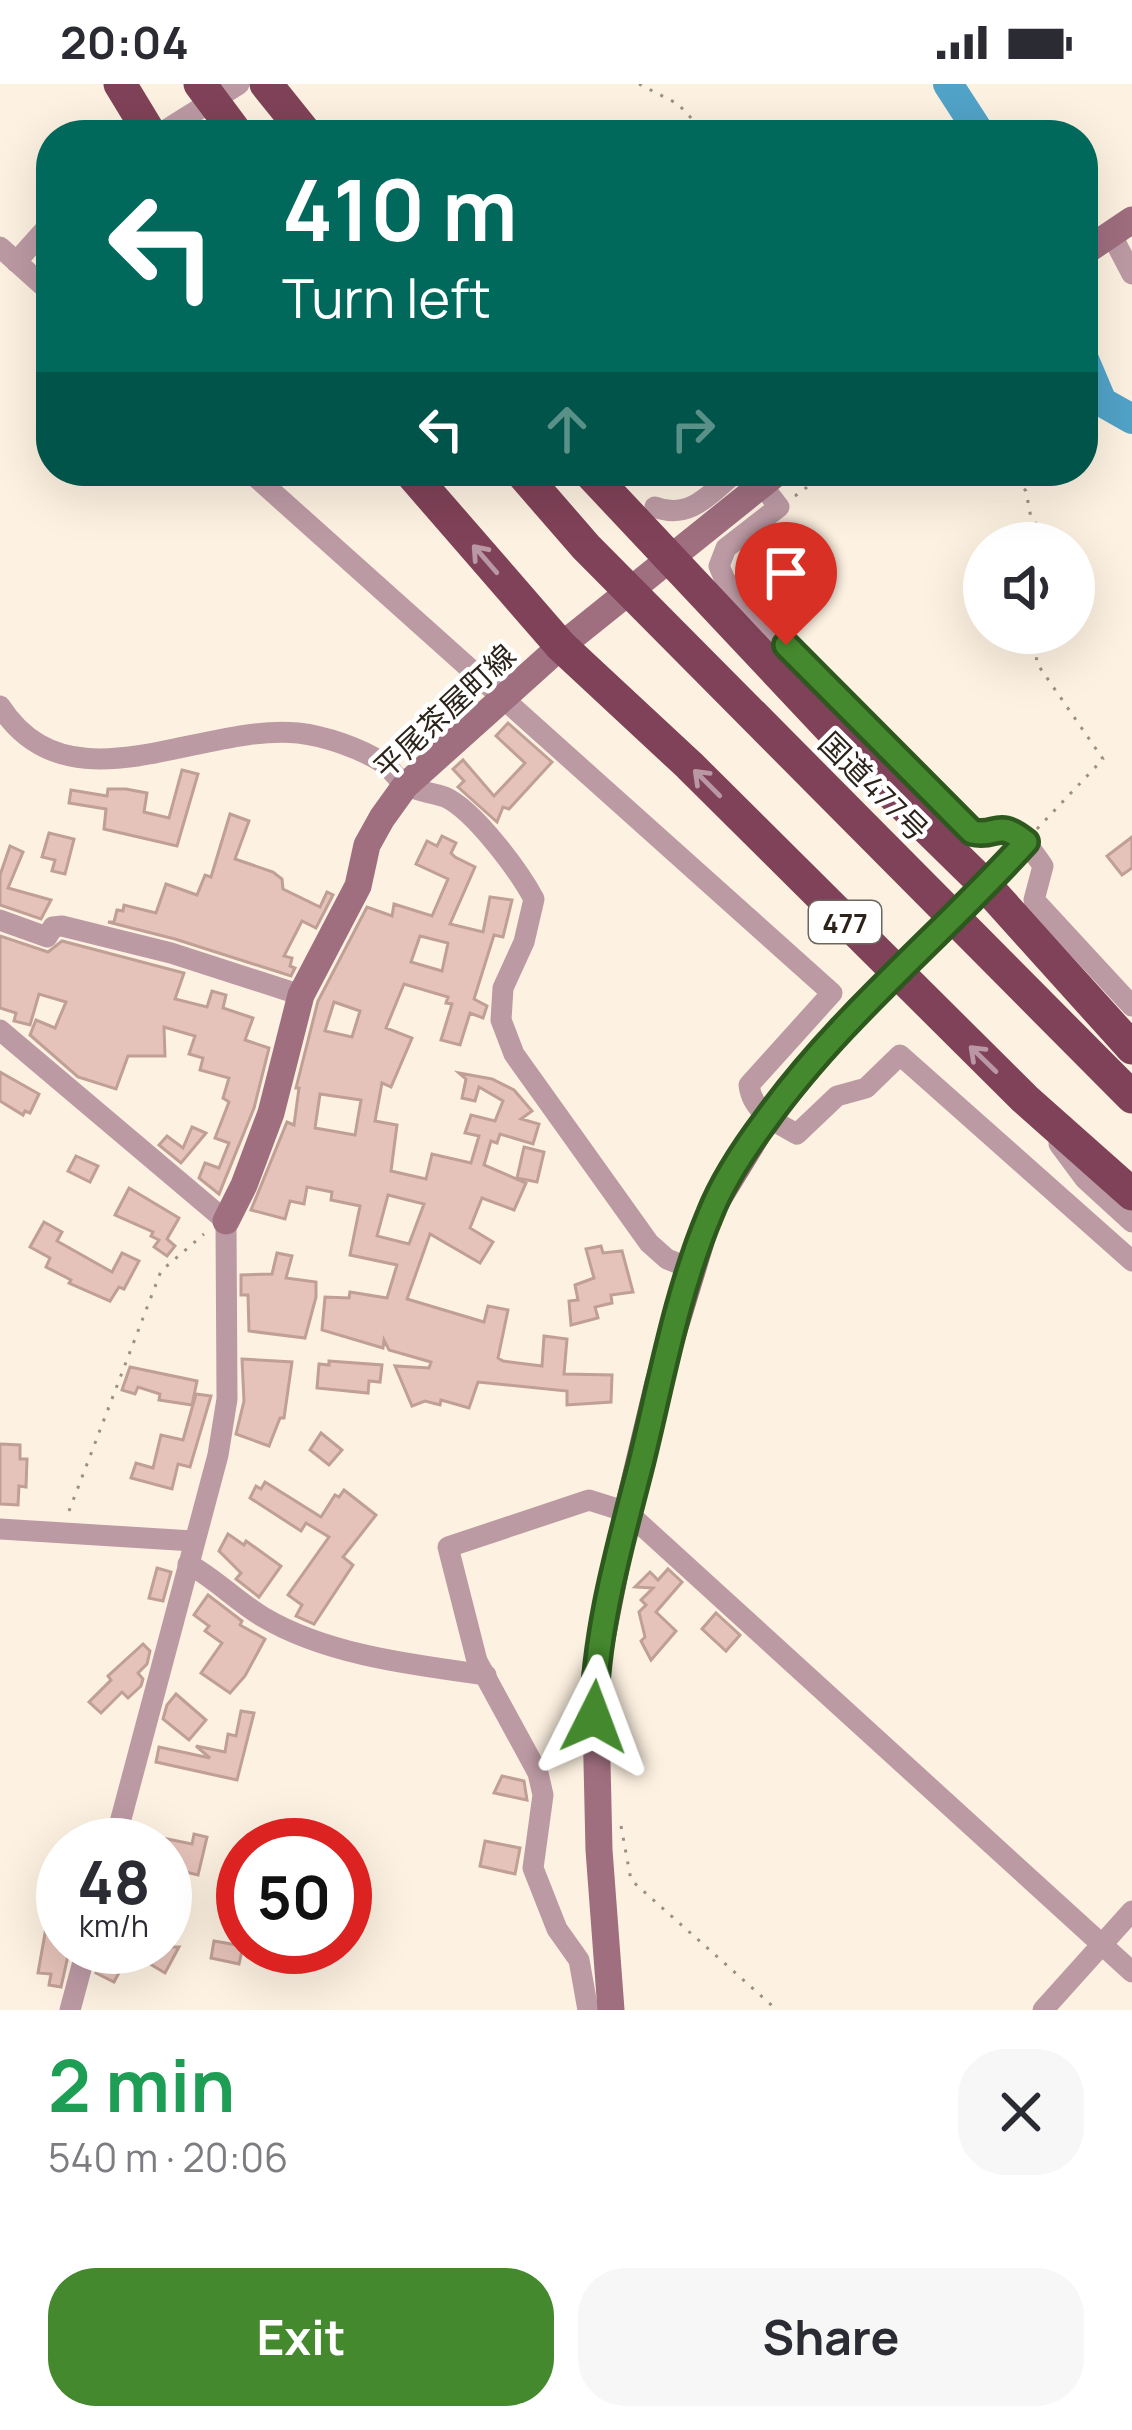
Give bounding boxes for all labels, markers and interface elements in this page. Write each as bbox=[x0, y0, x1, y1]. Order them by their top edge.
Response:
text: 20:04 bbox=[60, 11, 189, 73]
text: 410 m bbox=[282, 151, 518, 266]
icon: left bbox=[84, 168, 240, 324]
text: Turn left bbox=[282, 260, 491, 334]
icon: left bbox=[408, 396, 474, 462]
icon: ahead bbox=[534, 396, 600, 462]
icon: right bbox=[660, 396, 726, 462]
pin bbox=[735, 522, 837, 645]
map controls bbox=[963, 522, 1095, 654]
button: sound bbox=[963, 522, 1095, 654]
icon: arrive bbox=[753, 540, 819, 606]
one-way arrow bbox=[472, 544, 499, 574]
street label: 平尾茶屋町線 bbox=[364, 635, 524, 787]
street label: 国道477号 bbox=[810, 722, 938, 850]
one-way arrow bbox=[693, 769, 722, 798]
road number: 477 bbox=[809, 901, 881, 943]
one-way arrow bbox=[969, 1045, 998, 1073]
position arrow bbox=[531, 1654, 657, 1780]
speed limit sign: 50 bbox=[216, 1818, 372, 1974]
text: 48 bbox=[77, 1840, 151, 1922]
text: km/h bbox=[79, 1905, 149, 1946]
text: 2 min bbox=[48, 2035, 235, 2134]
button: close bbox=[958, 2049, 1084, 2175]
text: 540 m · 20:06 bbox=[48, 2130, 288, 2184]
button: Exit bbox=[48, 2268, 554, 2406]
button: Share bbox=[578, 2268, 1084, 2406]

